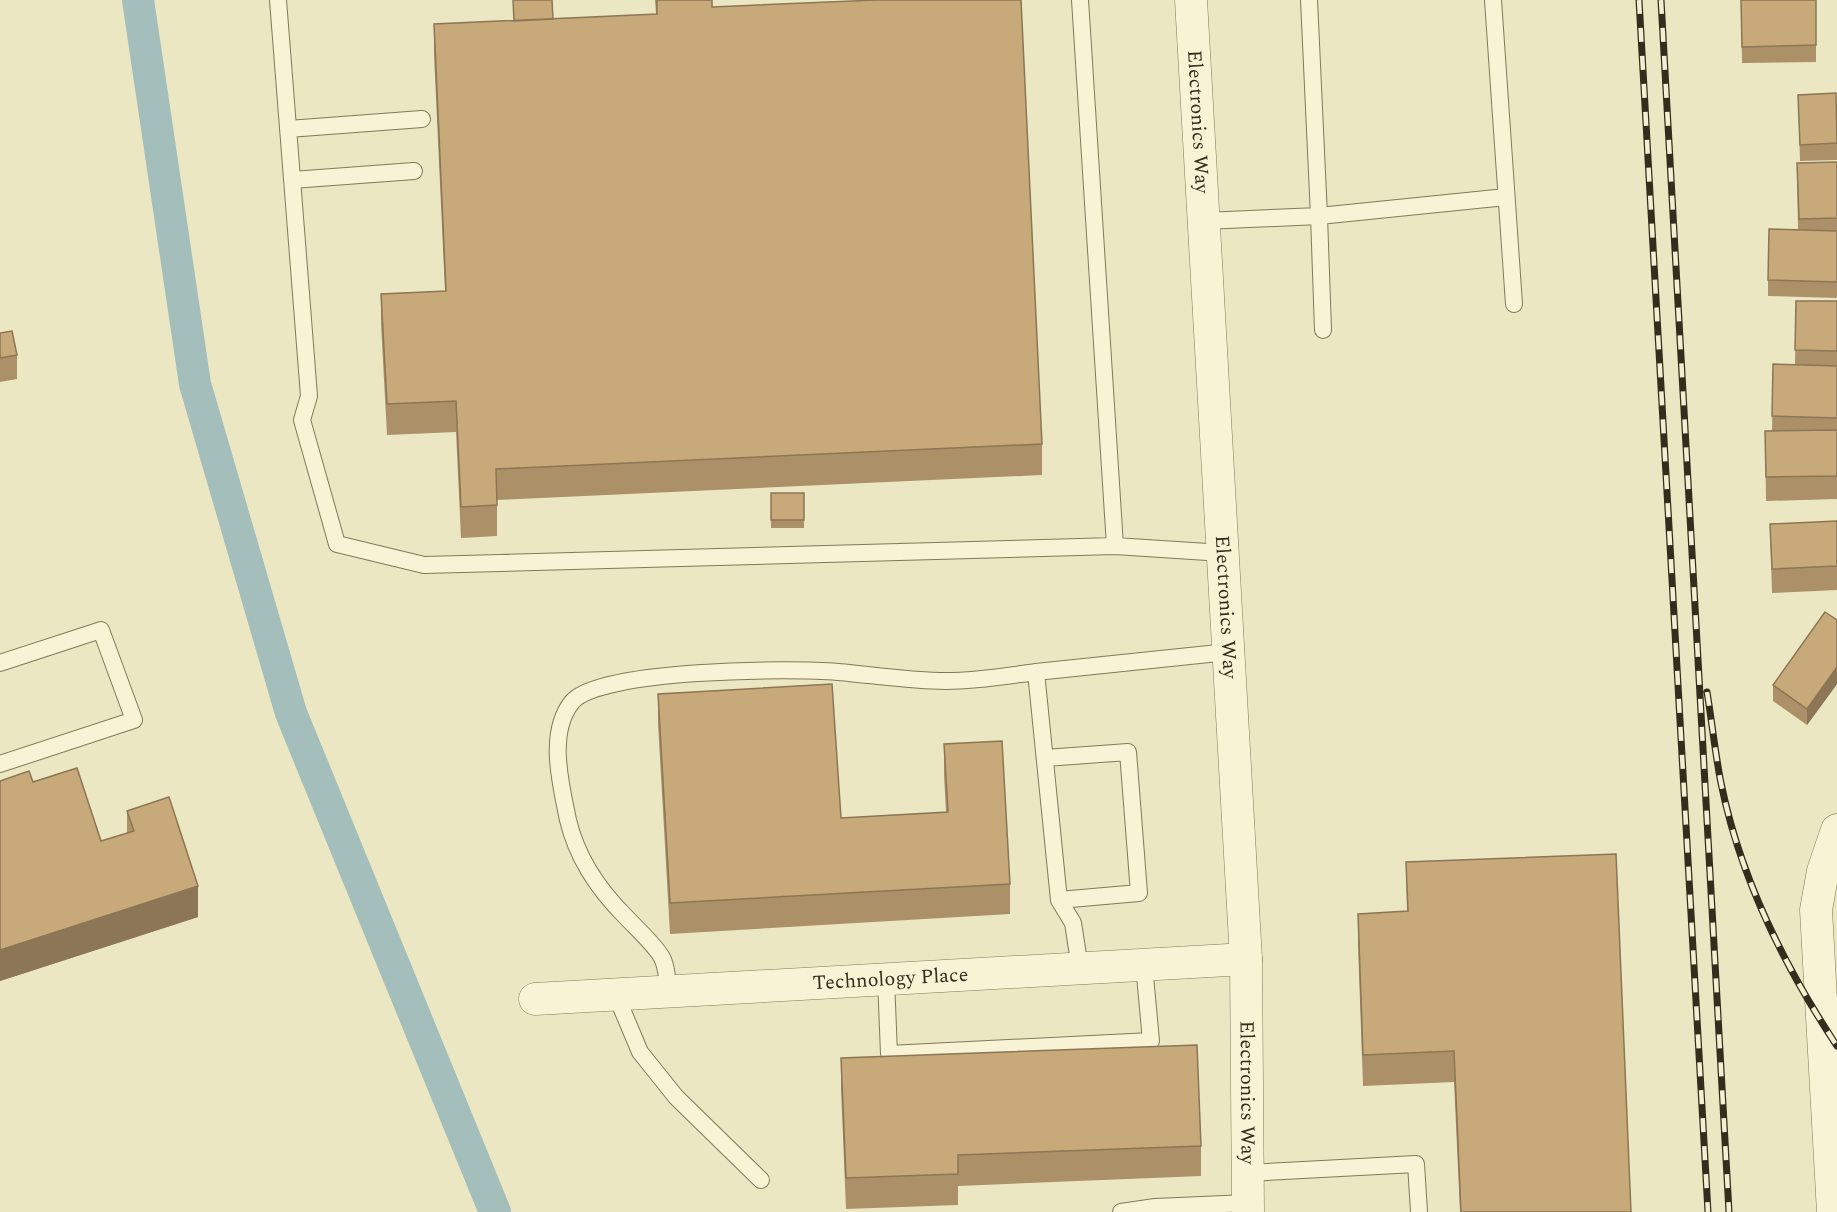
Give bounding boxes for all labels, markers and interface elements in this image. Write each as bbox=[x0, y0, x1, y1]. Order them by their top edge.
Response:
street label: Electronics Way bbox=[1179, 49, 1217, 196]
street label: Electronics Way bbox=[1207, 534, 1245, 681]
street label: Technology Place bbox=[812, 960, 969, 998]
street label: Electronics Way bbox=[1231, 1020, 1263, 1166]

